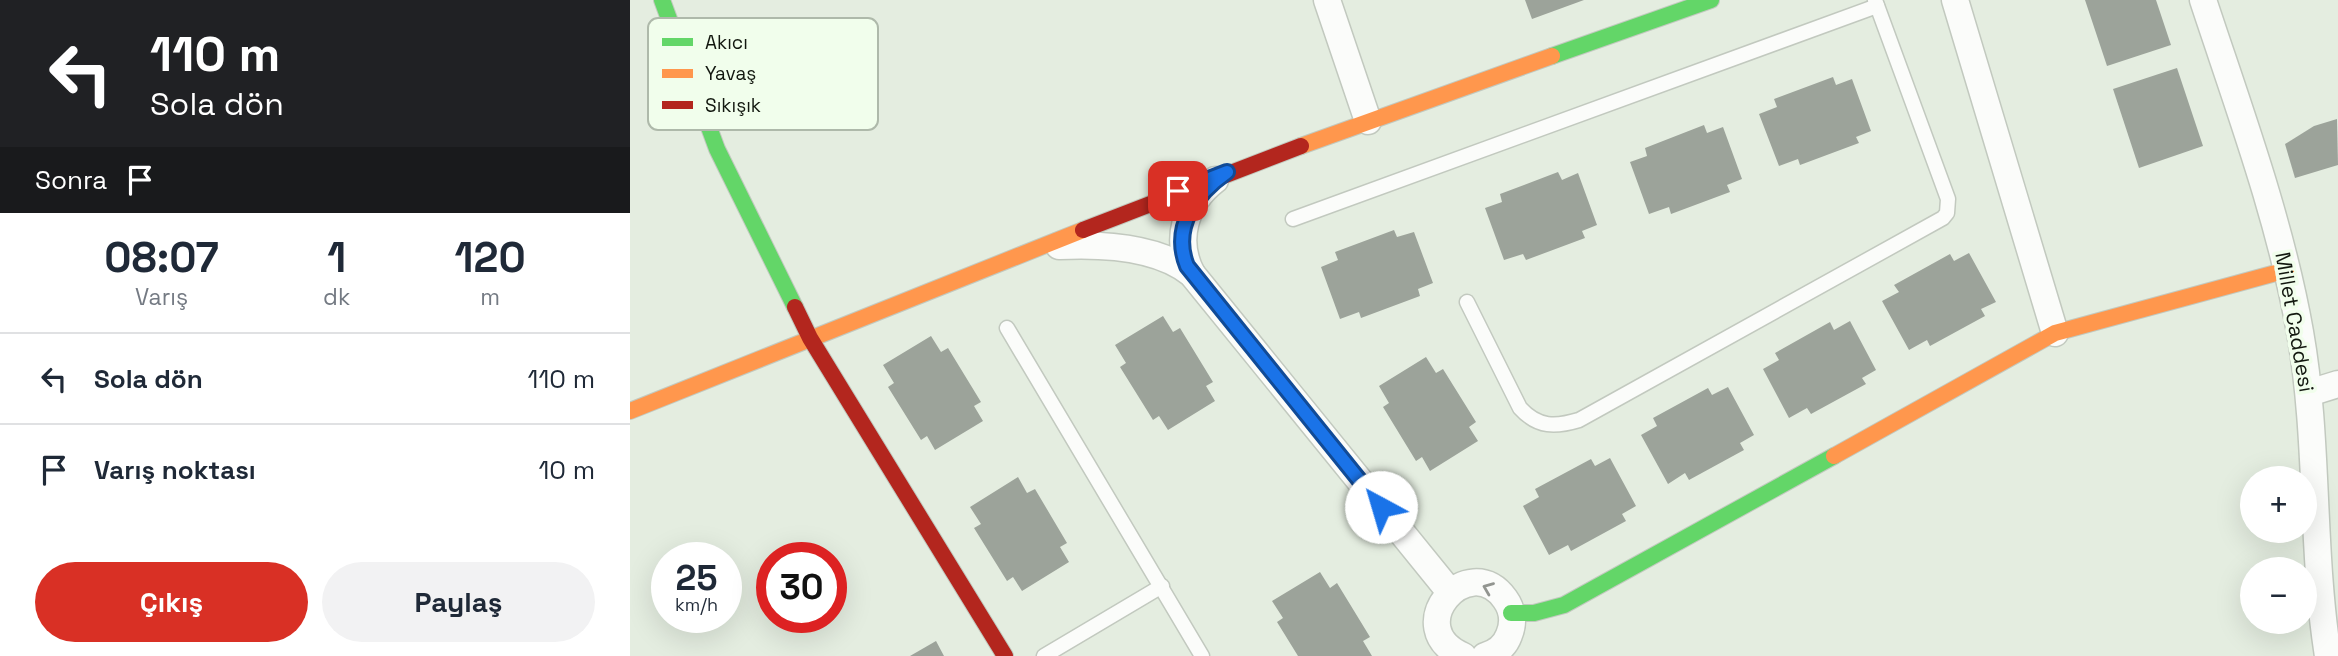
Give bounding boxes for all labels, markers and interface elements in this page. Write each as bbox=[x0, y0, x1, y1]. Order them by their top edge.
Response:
legend bbox=[648, 18, 878, 130]
text: 110 m bbox=[150, 23, 280, 85]
icon: left bbox=[35, 28, 126, 119]
text: Akıcı bbox=[705, 30, 748, 55]
text: Yavaş bbox=[705, 61, 756, 86]
text: Sola dön bbox=[150, 84, 284, 124]
text: Sıkışık bbox=[705, 93, 761, 118]
icon: arrive bbox=[121, 161, 159, 199]
pin bbox=[1148, 161, 1208, 221]
text: Sonra bbox=[35, 163, 107, 197]
icon: arrive bbox=[1159, 172, 1197, 210]
text: 08:07 bbox=[104, 231, 219, 284]
text: 1 bbox=[327, 231, 346, 284]
text: 120 bbox=[455, 231, 526, 284]
street label: Millet Caddesi bbox=[2269, 250, 2321, 394]
text: Varış bbox=[135, 282, 188, 312]
text: dk bbox=[323, 282, 350, 312]
text: m bbox=[480, 282, 500, 312]
icon: left bbox=[35, 360, 73, 398]
text: Sola dön bbox=[94, 362, 203, 396]
text: 110 m bbox=[528, 362, 595, 396]
icon: arrive bbox=[35, 451, 73, 489]
text: Varış noktası bbox=[94, 453, 256, 487]
text: 10 m bbox=[538, 453, 595, 487]
map controls bbox=[2240, 466, 2317, 634]
button: + bbox=[2240, 466, 2317, 543]
position arrow bbox=[1344, 470, 1418, 544]
speed limit sign: 30 bbox=[756, 542, 847, 633]
text: 25 bbox=[676, 556, 717, 600]
button: − bbox=[2240, 557, 2317, 634]
button: Çıkış bbox=[35, 562, 308, 642]
button: Paylaş bbox=[322, 562, 595, 642]
one-way arrow bbox=[1483, 582, 1495, 596]
text: km/h bbox=[675, 593, 718, 616]

